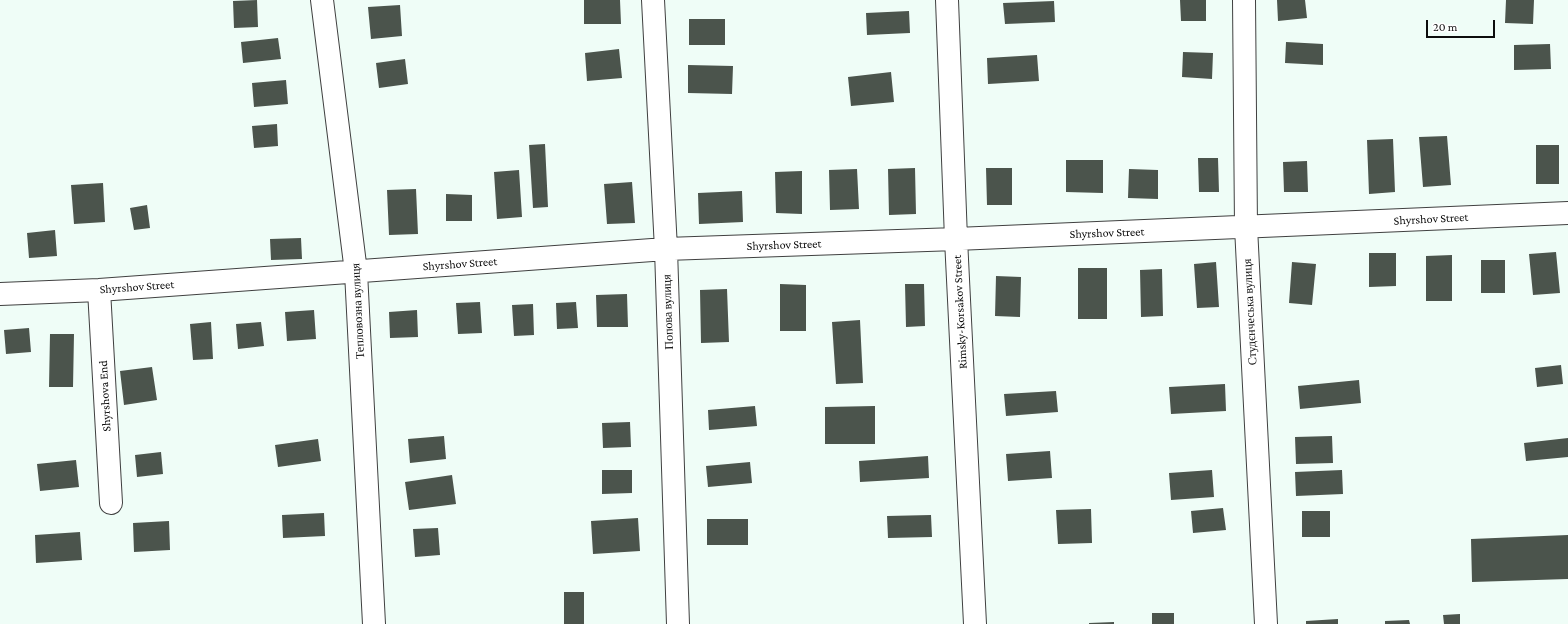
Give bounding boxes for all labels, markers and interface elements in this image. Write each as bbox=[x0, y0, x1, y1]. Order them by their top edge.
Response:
scale bar bbox=[1428, 12, 1497, 38]
text: 20 m bbox=[1433, 20, 1457, 34]
street label: Shyrshov Street bbox=[1393, 210, 1469, 228]
street label: Shyrshov Street bbox=[1069, 224, 1145, 242]
street label: Shyrshov Street bbox=[746, 236, 822, 254]
street label: Shyrshov Street bbox=[422, 254, 498, 274]
street label: Rimsky-Korsakov Street bbox=[950, 255, 970, 369]
street label: Студєнчеська вулиця bbox=[1240, 258, 1260, 366]
street label: Тепловозна вулиця bbox=[348, 263, 368, 359]
street label: Попова вулиця bbox=[659, 274, 677, 350]
street label: Shyrshov Street bbox=[99, 277, 175, 297]
street label: Shyrshova End bbox=[96, 360, 114, 432]

